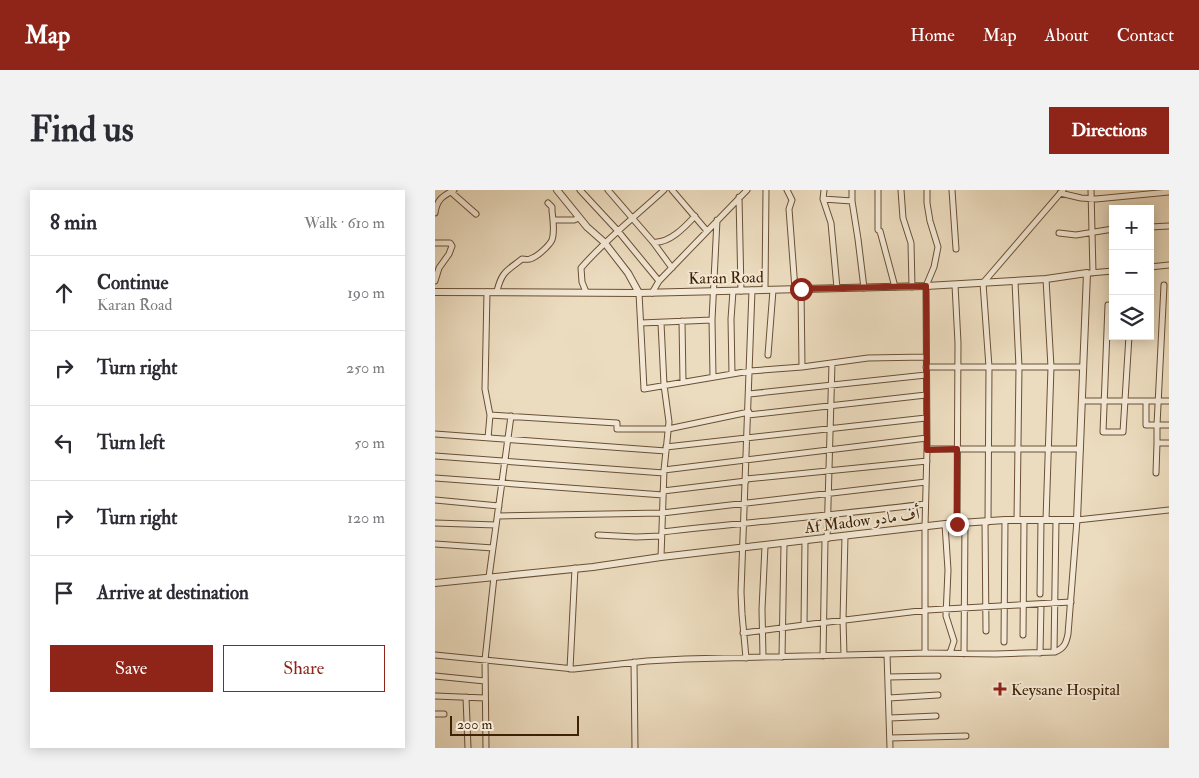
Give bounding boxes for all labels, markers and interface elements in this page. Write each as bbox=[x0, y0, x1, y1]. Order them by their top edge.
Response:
text: Map bbox=[25, 20, 70, 51]
text: Home bbox=[910, 24, 955, 47]
text: Map bbox=[983, 24, 1017, 47]
text: About bbox=[1045, 24, 1089, 47]
text: Contact bbox=[1117, 24, 1174, 47]
button: Directions bbox=[1049, 107, 1169, 154]
text: Find us bbox=[30, 108, 134, 152]
map controls bbox=[1109, 205, 1154, 340]
button: + bbox=[1109, 205, 1154, 250]
text: 8 min bbox=[50, 209, 97, 236]
text: Walk · 610 m bbox=[304, 213, 385, 233]
button: − bbox=[1109, 250, 1154, 295]
street label: Karan Road bbox=[688, 267, 764, 289]
text: Continue bbox=[97, 271, 168, 295]
route start bbox=[790, 278, 813, 301]
icon: ahead bbox=[50, 279, 78, 307]
text: 190 m bbox=[347, 283, 385, 303]
text: Karan Road bbox=[97, 295, 172, 315]
button: layers bbox=[1109, 295, 1154, 340]
icon: right bbox=[50, 354, 78, 382]
text: Turn right bbox=[97, 356, 177, 380]
text: 250 m bbox=[346, 358, 385, 378]
icon: left bbox=[50, 429, 78, 457]
text: Turn left bbox=[97, 431, 165, 455]
text: 50 m bbox=[354, 433, 385, 453]
street label: Af Madow أف مادو bbox=[802, 502, 921, 538]
icon: right bbox=[50, 504, 78, 532]
text: Turn right bbox=[97, 506, 177, 530]
text: 120 m bbox=[347, 508, 385, 528]
route end bbox=[946, 513, 969, 536]
icon: arrive bbox=[50, 579, 78, 607]
text: Arrive at destination bbox=[97, 581, 249, 605]
button: Save bbox=[50, 645, 213, 692]
button: Share bbox=[223, 645, 385, 692]
place label: Keysane Hospital bbox=[1011, 680, 1120, 701]
marker: Keysane Hospital bbox=[993, 682, 1007, 696]
scale bar bbox=[450, 713, 579, 736]
text: 200 m bbox=[457, 716, 492, 733]

